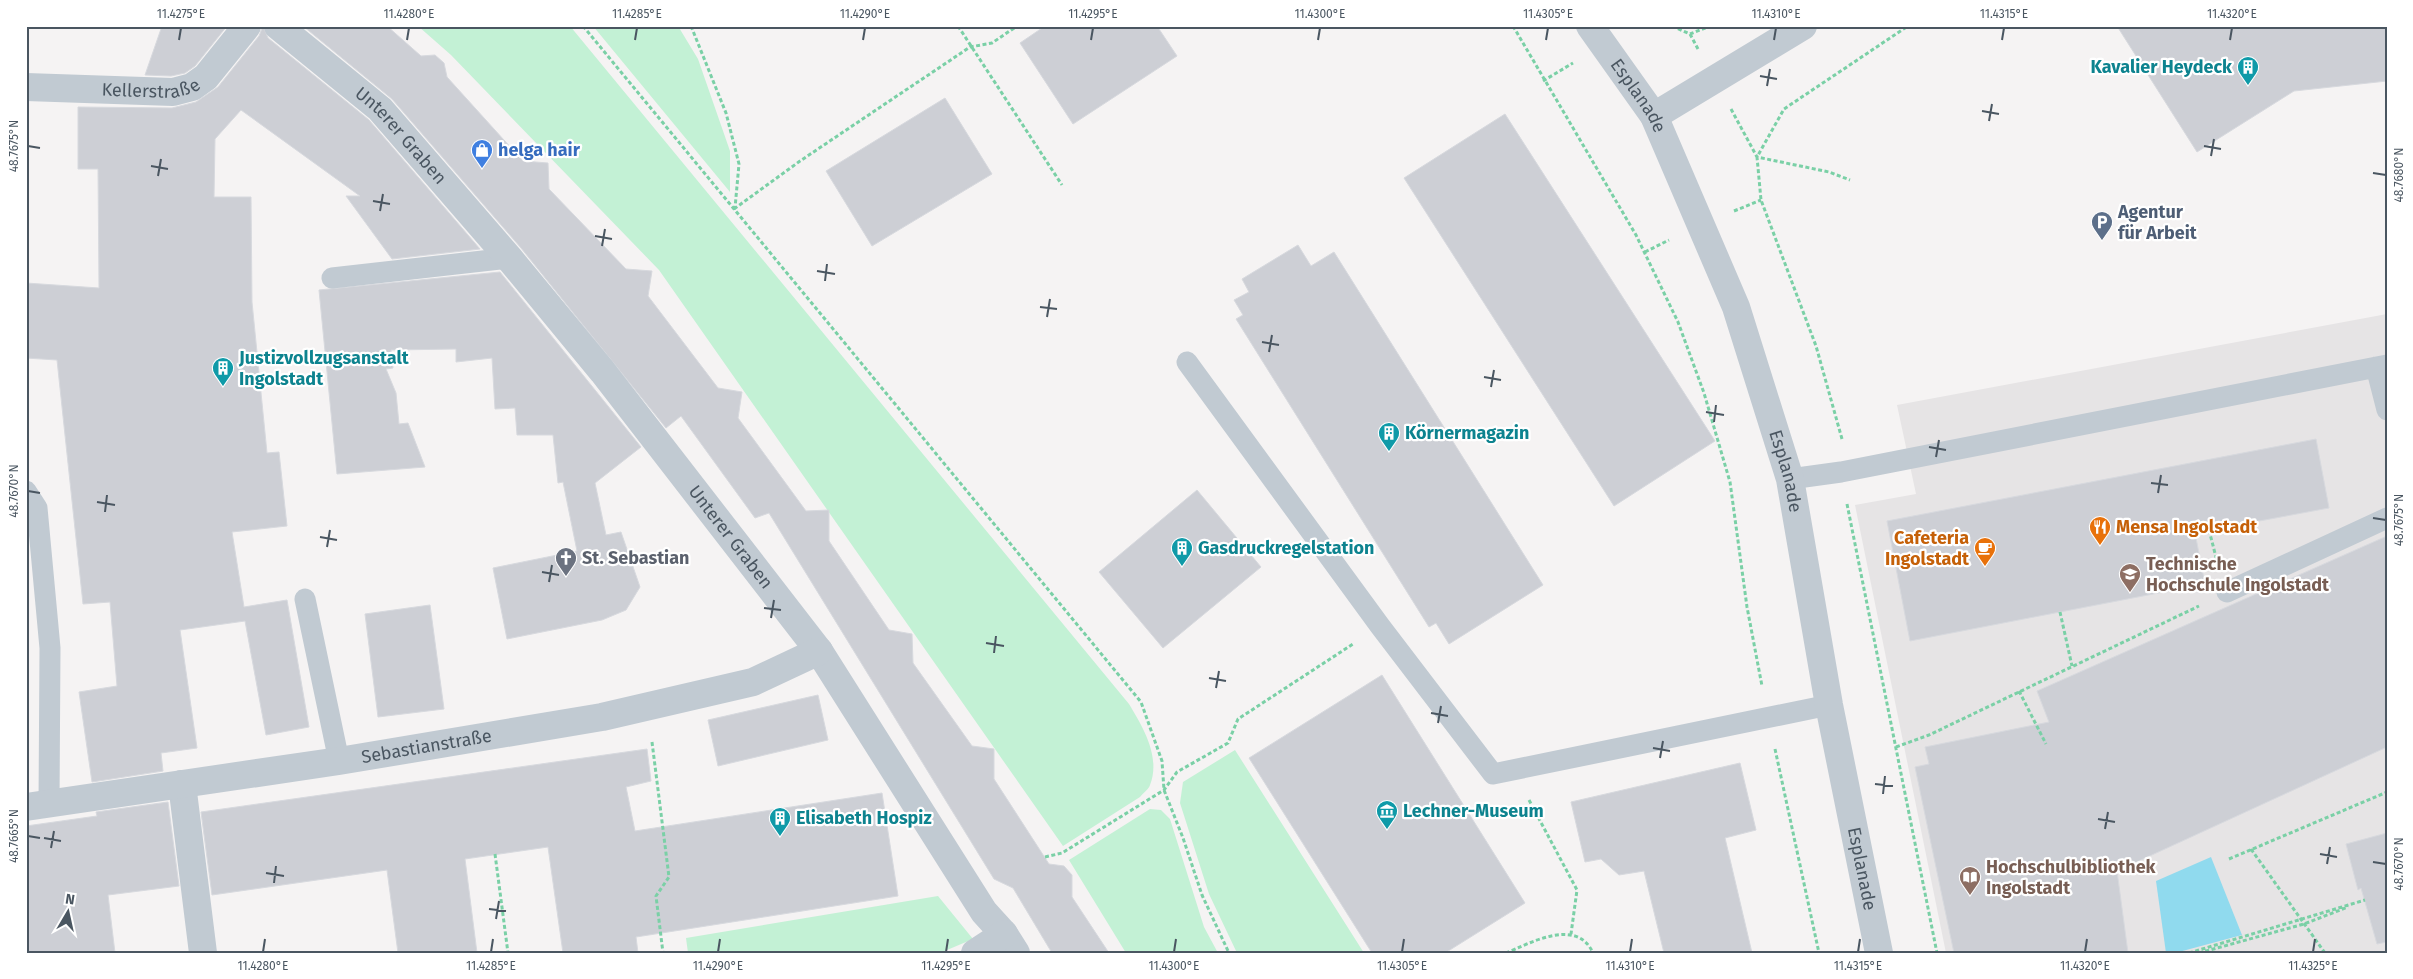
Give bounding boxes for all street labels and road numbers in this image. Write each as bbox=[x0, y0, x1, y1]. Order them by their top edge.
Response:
street label: Esplanade bbox=[1606, 54, 1671, 136]
street label: Kellerstraße bbox=[101, 74, 205, 103]
street label: Unterer Graben bbox=[351, 82, 451, 189]
street label: Esplanade bbox=[1764, 427, 1807, 514]
street label: Unterer Graben bbox=[684, 481, 778, 593]
street label: Sebastianstraße bbox=[360, 725, 493, 768]
street label: Esplanade bbox=[1843, 825, 1881, 912]

